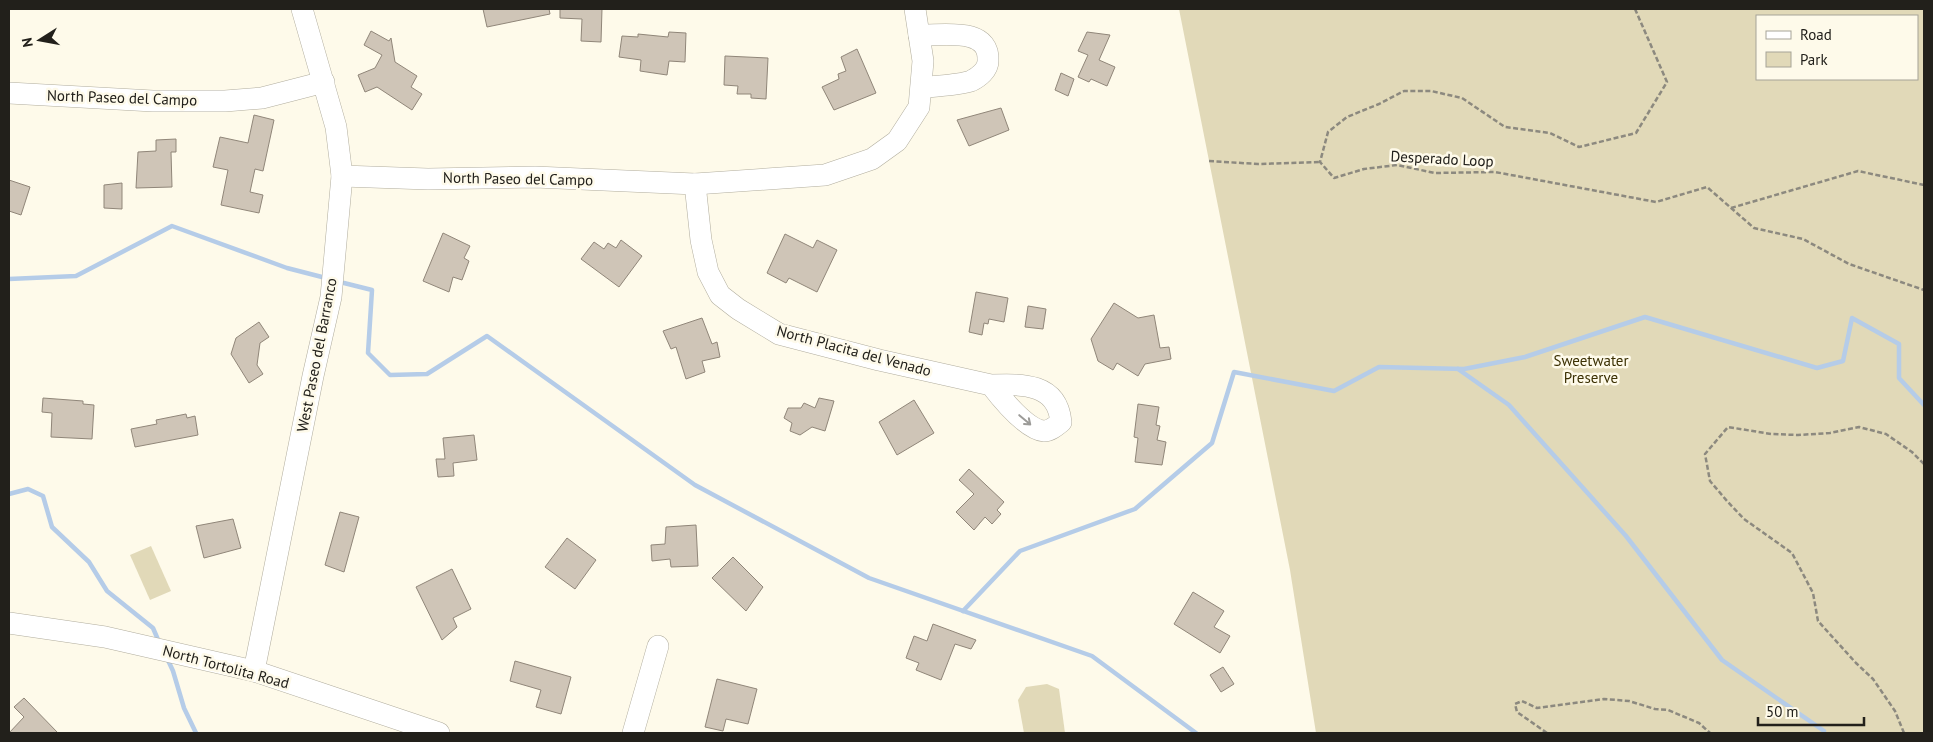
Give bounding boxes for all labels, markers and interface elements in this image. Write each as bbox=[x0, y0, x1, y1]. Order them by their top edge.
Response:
north arrow bbox=[15, 15, 65, 65]
legend bbox=[1756, 15, 1918, 80]
text: Road bbox=[1800, 25, 1832, 44]
text: N bbox=[18, 36, 37, 49]
text: Park bbox=[1800, 50, 1828, 69]
street label: North Paseo del Campo bbox=[47, 85, 197, 110]
street label: Desperado Loop bbox=[1390, 146, 1494, 171]
street label: North Paseo del Campo bbox=[443, 168, 593, 189]
street label: West Paseo del Barranco bbox=[292, 276, 341, 434]
street label: North Placita del Venado bbox=[775, 321, 933, 380]
park label: Sweetwater Preserve bbox=[1553, 351, 1629, 387]
one-way arrow bbox=[1018, 414, 1031, 425]
street label: North Tortolita Road bbox=[161, 640, 291, 693]
scale bar bbox=[1758, 694, 1864, 726]
text: 50 m bbox=[1766, 702, 1799, 721]

